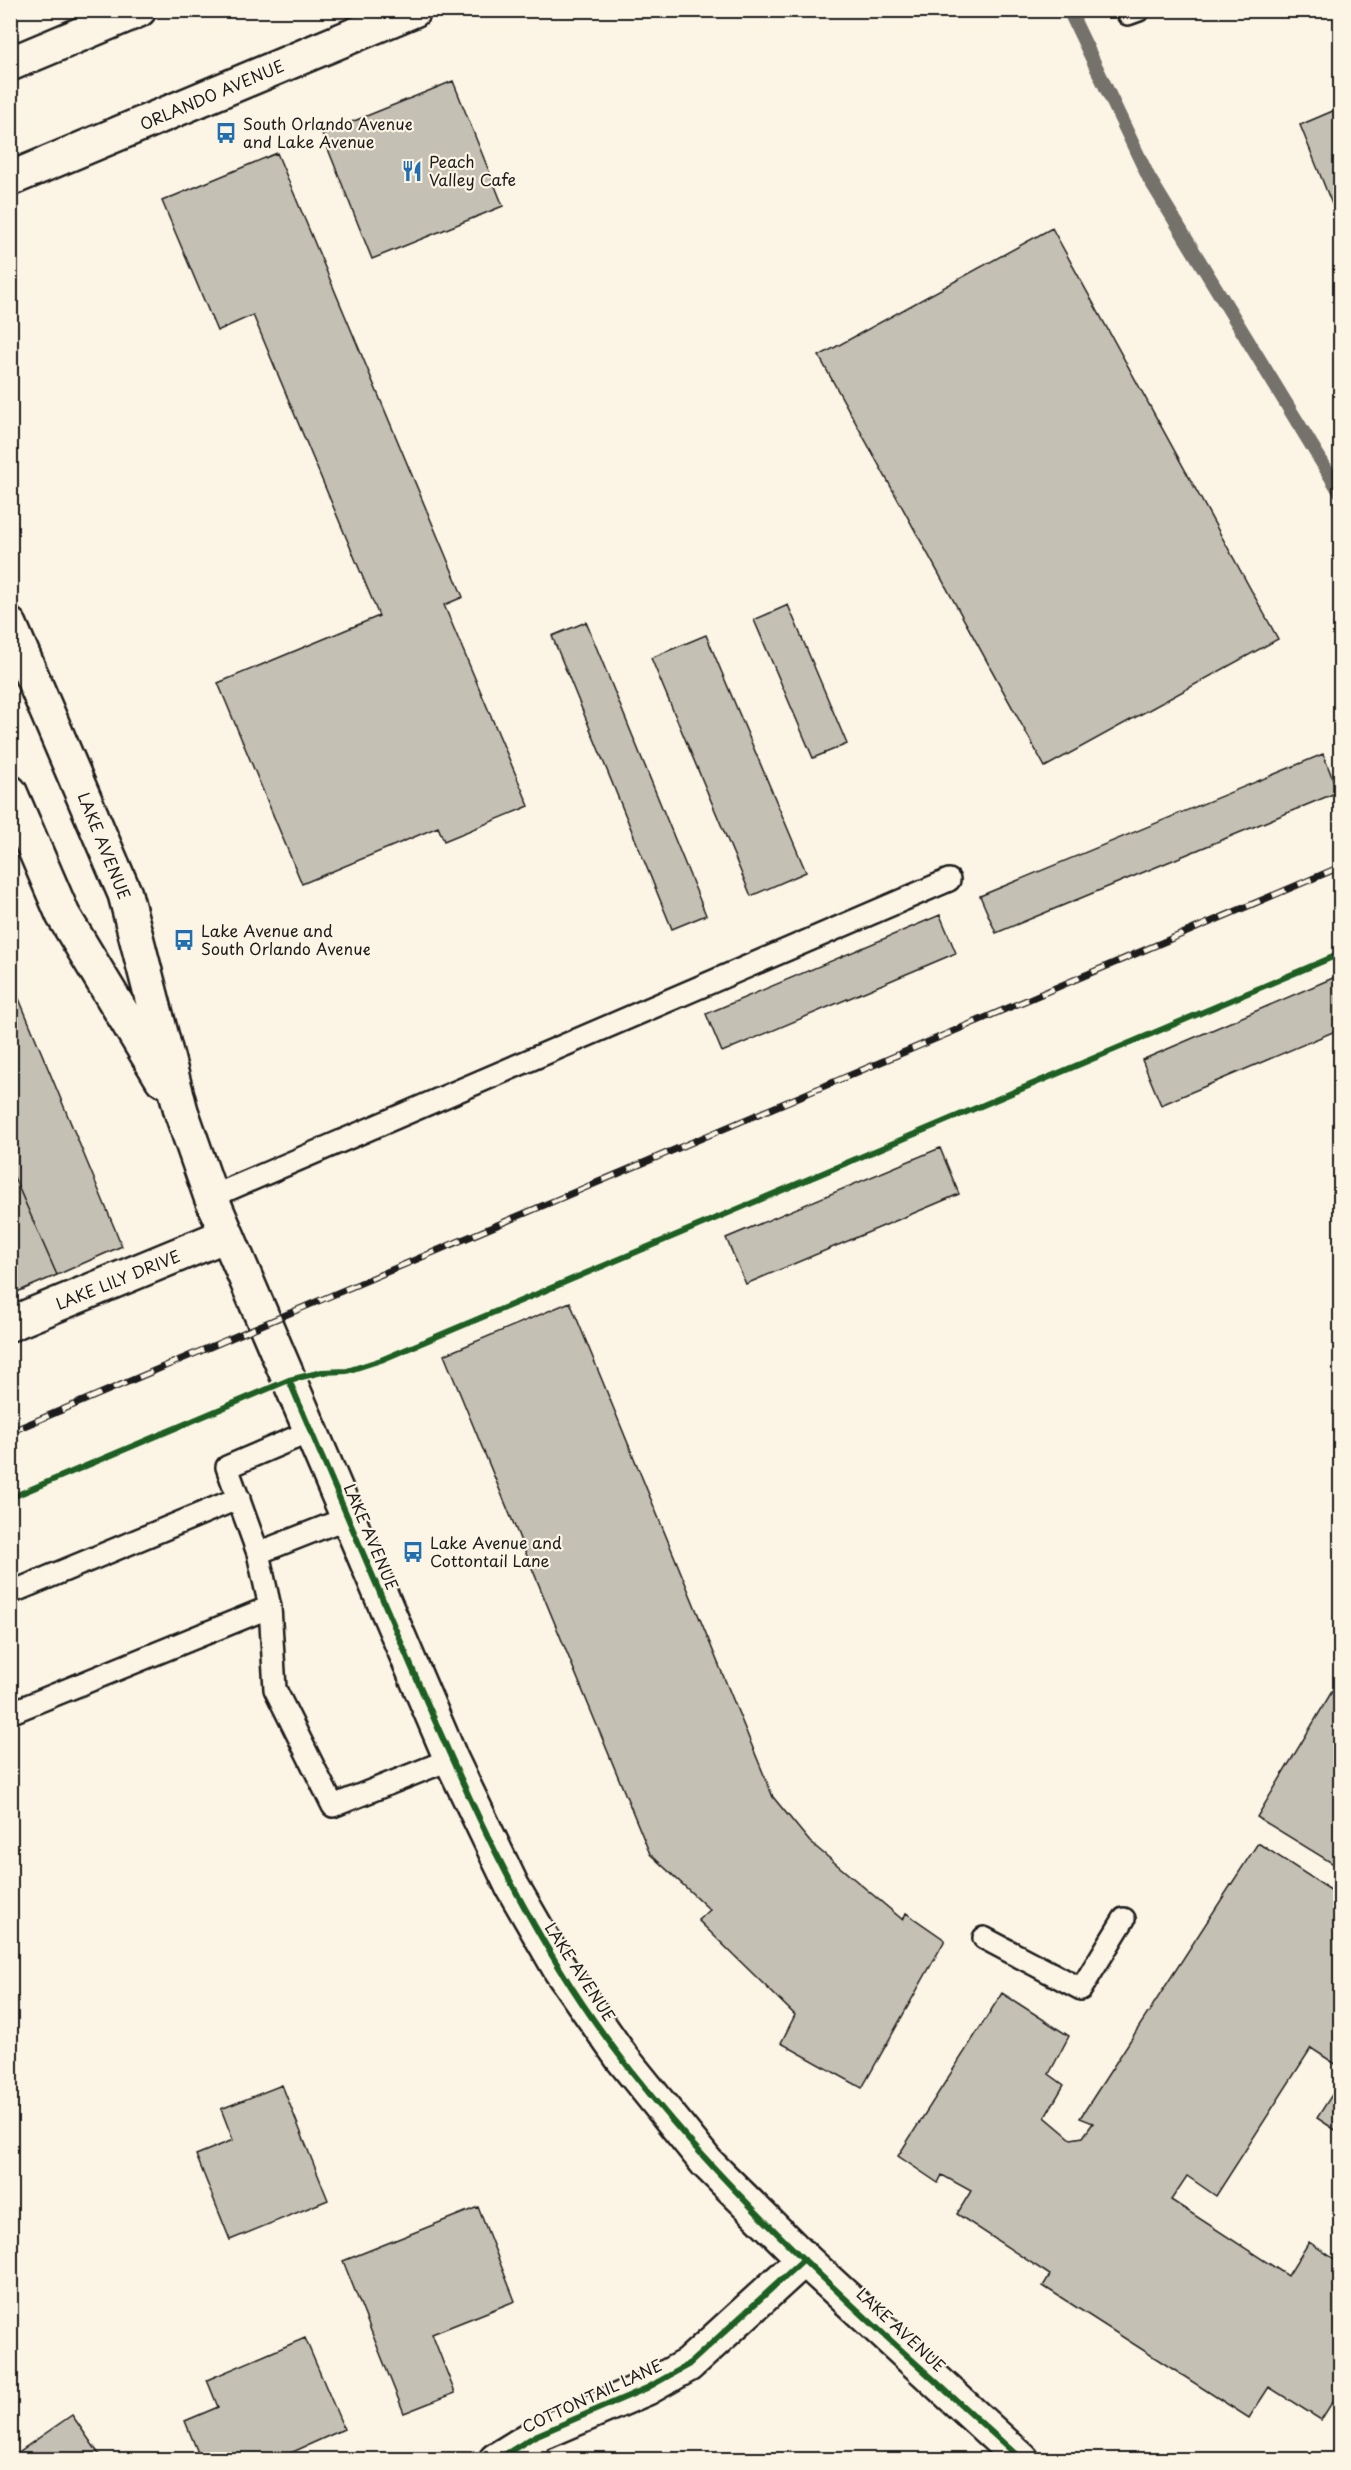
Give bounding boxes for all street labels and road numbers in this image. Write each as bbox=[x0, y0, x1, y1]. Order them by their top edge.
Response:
street label: ORLANDO AVENUE bbox=[136, 53, 287, 135]
street label: LAKE AVENUE bbox=[72, 788, 137, 903]
street label: LAKE LILY DRIVE bbox=[52, 1243, 183, 1315]
street label: LAKE AVENUE bbox=[339, 1480, 405, 1594]
street label: LAKE AVENUE bbox=[540, 1917, 622, 2026]
street label: LAKE AVENUE bbox=[852, 2282, 951, 2377]
street label: COTTONTAIL LANE bbox=[518, 2352, 665, 2438]

